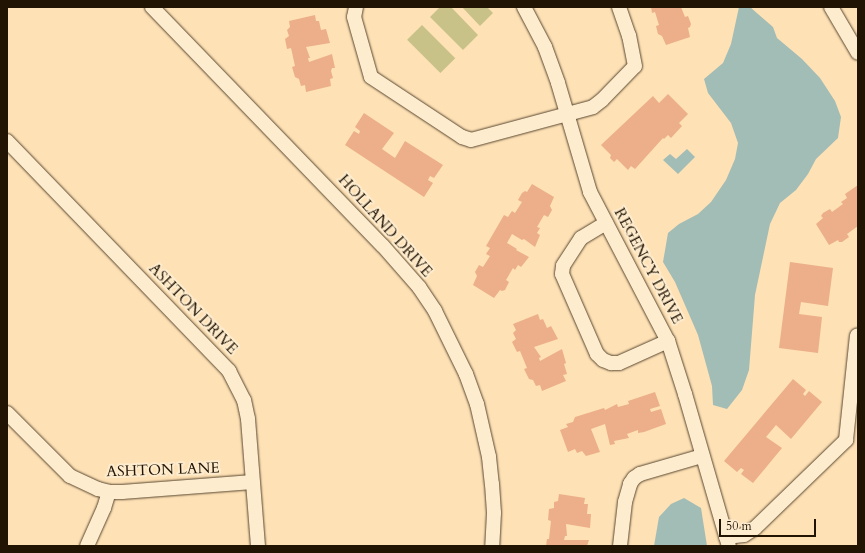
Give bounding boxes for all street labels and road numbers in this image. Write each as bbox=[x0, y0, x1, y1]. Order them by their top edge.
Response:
street label: HOLLAND DRIVE bbox=[334, 171, 436, 281]
street label: REGENCY DRIVE bbox=[610, 205, 686, 327]
street label: ASHTON DRIVE bbox=[145, 260, 241, 358]
street label: ASHTON LANE bbox=[106, 459, 220, 481]

